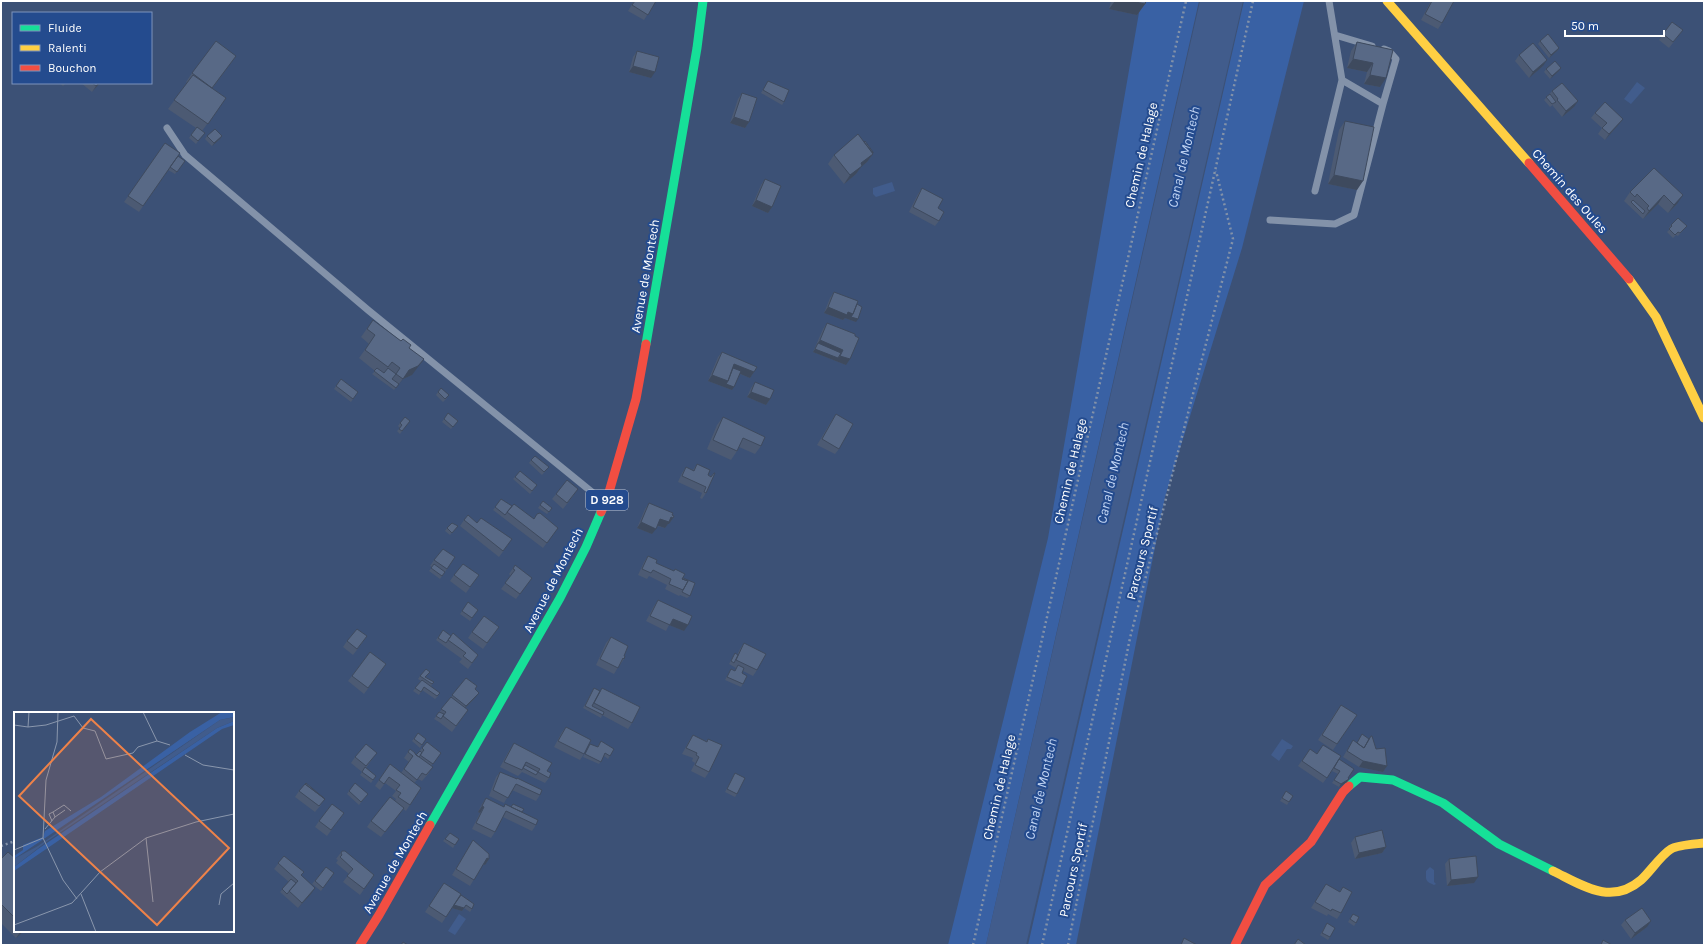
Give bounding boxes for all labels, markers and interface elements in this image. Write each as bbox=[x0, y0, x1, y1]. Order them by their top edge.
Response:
legend bbox=[12, 12, 152, 84]
scale bar bbox=[1565, 12, 1664, 38]
text: 50 m bbox=[1571, 19, 1599, 33]
text: Fluide bbox=[48, 21, 82, 35]
text: Ralenti bbox=[48, 41, 87, 55]
text: Bouchon bbox=[48, 61, 97, 75]
street label: Chemin de Halage bbox=[1122, 101, 1160, 209]
water label: Canal de Montech bbox=[1164, 105, 1204, 209]
street label: Chemin des Oules bbox=[1529, 146, 1611, 236]
street label: Avenue de Montech bbox=[628, 218, 662, 334]
street label: Chemin de Halage bbox=[1051, 417, 1089, 525]
water label: Canal de Montech bbox=[1093, 421, 1133, 525]
road number: D 928 bbox=[586, 490, 628, 510]
street label: Parcours Sportif bbox=[1123, 504, 1161, 601]
street label: Avenue de Montech bbox=[520, 525, 586, 635]
inset map bbox=[14, 712, 234, 932]
street label: Chemin de Halage bbox=[980, 733, 1018, 841]
water label: Canal de Montech bbox=[1021, 737, 1061, 841]
street label: Avenue de Montech bbox=[360, 808, 430, 916]
street label: Parcours Sportif bbox=[1056, 821, 1090, 918]

